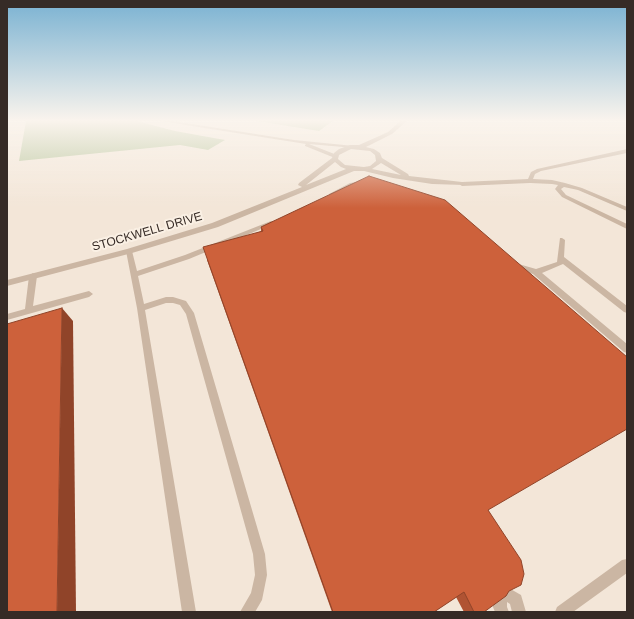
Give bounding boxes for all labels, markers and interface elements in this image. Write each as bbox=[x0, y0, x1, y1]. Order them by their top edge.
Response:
street label: STOCKWELL DRIVE bbox=[90, 209, 204, 255]

